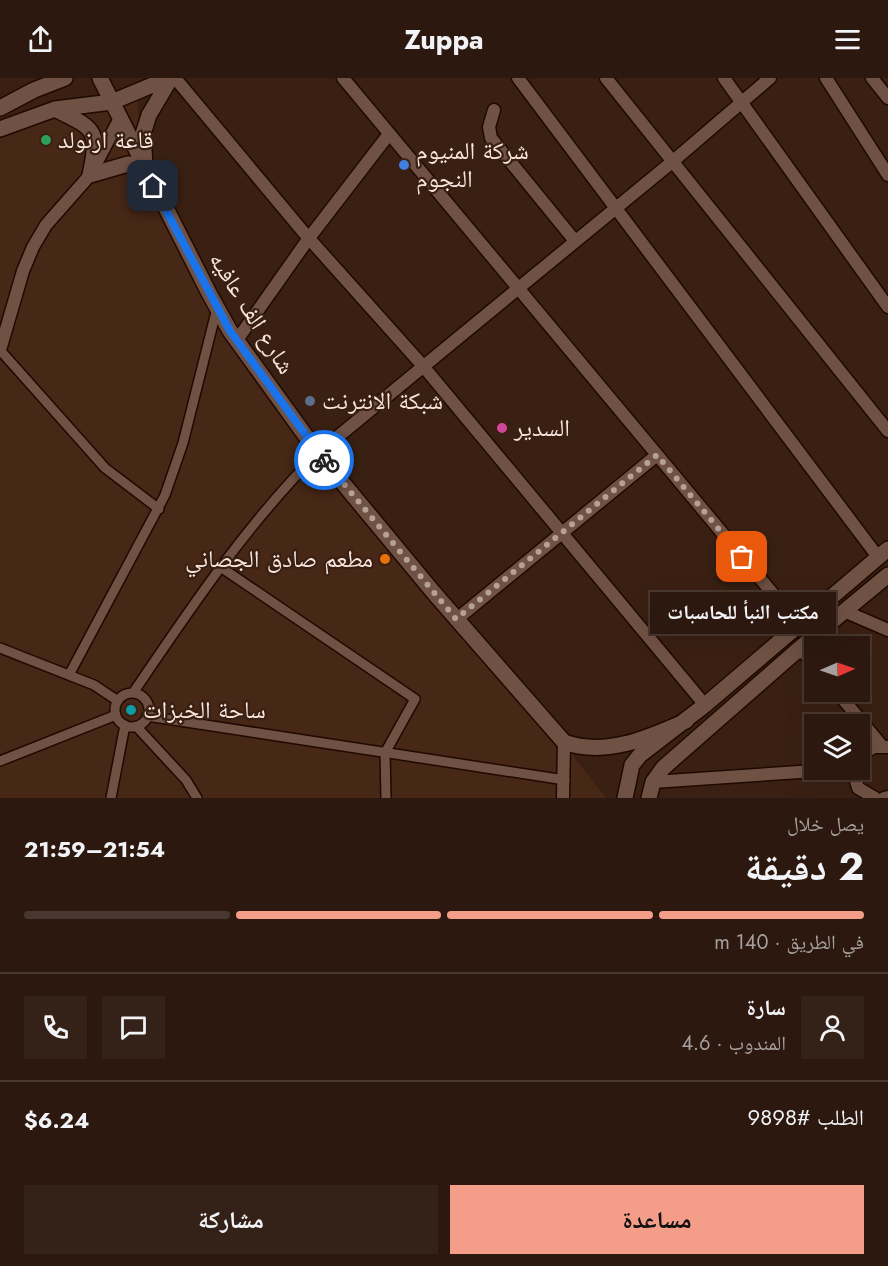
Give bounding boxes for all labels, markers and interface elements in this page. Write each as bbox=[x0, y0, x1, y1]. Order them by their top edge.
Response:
text: Zuppa bbox=[404, 20, 484, 59]
icon: share bbox=[24, 23, 57, 56]
icon: menu bbox=[831, 23, 864, 56]
place label: قاعة ارنولد bbox=[58, 122, 154, 157]
marker: قاعة ارنولد bbox=[39, 133, 53, 147]
place label: شركة المنيوم النجوم bbox=[416, 133, 529, 196]
marker: شركة المنيوم النجوم bbox=[397, 158, 411, 172]
pin bbox=[127, 160, 178, 211]
icon: home bbox=[136, 169, 169, 202]
street label: شارع الف عافيه bbox=[201, 245, 304, 381]
place label: شبكة الانترنت bbox=[322, 383, 443, 418]
marker: شبكة الانترنت bbox=[303, 394, 317, 408]
place label: السدير bbox=[513, 410, 570, 445]
marker: السدير bbox=[495, 421, 509, 435]
courier bbox=[294, 430, 354, 490]
icon: bike bbox=[308, 444, 341, 477]
pin bbox=[716, 531, 767, 582]
icon: bag bbox=[725, 540, 758, 573]
place label: مطعم صادق الجصاني bbox=[185, 541, 373, 578]
marker: مطعم صادق الجصاني bbox=[378, 552, 392, 566]
callout: مكتب النبأ للحاسبات bbox=[649, 593, 835, 635]
text: مكتب النبأ للحاسبات bbox=[667, 598, 819, 627]
north arrow bbox=[804, 636, 870, 702]
map controls bbox=[804, 636, 870, 780]
place label: ساحة الخبزات bbox=[143, 692, 266, 727]
marker: ساحة الخبزات bbox=[124, 703, 138, 717]
button: layers bbox=[804, 714, 870, 780]
text: يصل خلال bbox=[787, 810, 864, 839]
text: 21:54–21:59 bbox=[24, 833, 165, 865]
text: 2 دقيقة bbox=[745, 838, 864, 895]
text: في الطريق · 140 m bbox=[714, 928, 864, 957]
text: سارة bbox=[747, 991, 786, 1023]
button: phone bbox=[24, 996, 87, 1059]
button: chat bbox=[102, 996, 165, 1059]
button: person bbox=[801, 996, 864, 1059]
text: المندوب · 4.6 bbox=[681, 1029, 786, 1058]
text: الطلب #9898 bbox=[748, 1101, 864, 1133]
text: $6.24 bbox=[24, 1104, 89, 1136]
button: مشاركة bbox=[24, 1185, 438, 1254]
button: مساعدة bbox=[450, 1185, 864, 1254]

